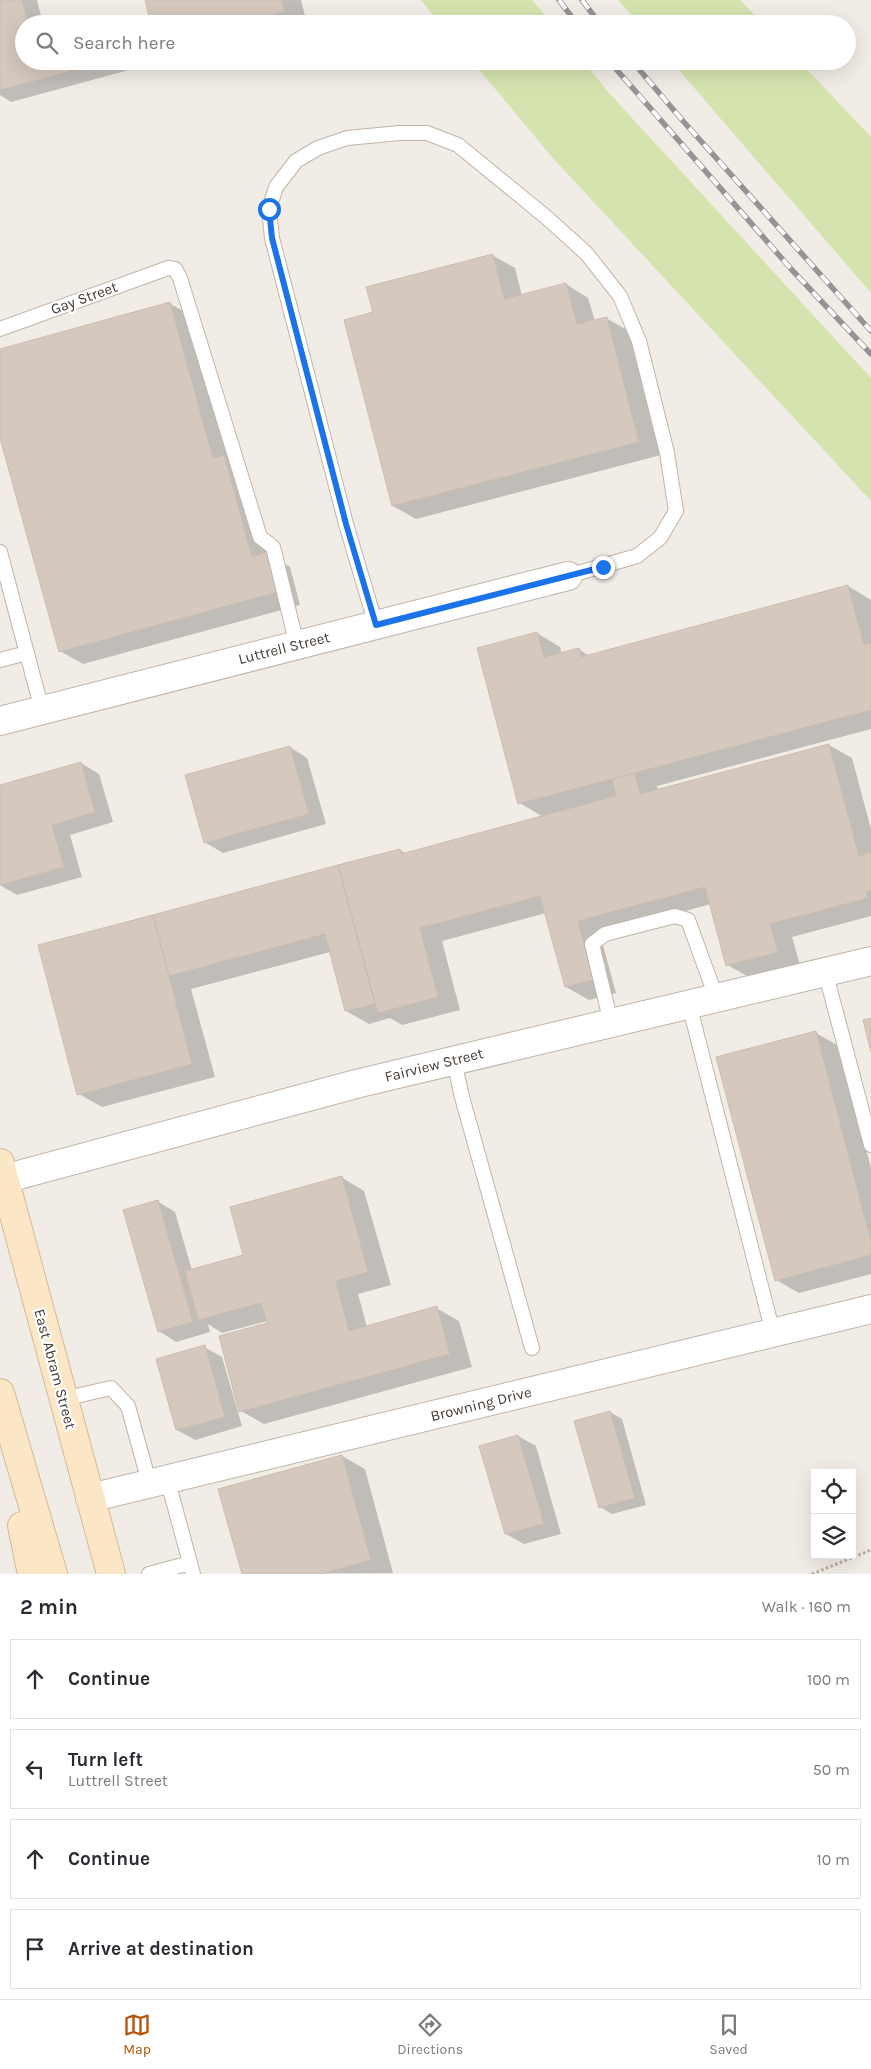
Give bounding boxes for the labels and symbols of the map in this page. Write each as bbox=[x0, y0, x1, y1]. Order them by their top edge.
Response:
route start bbox=[258, 198, 281, 221]
street label: Gay Street bbox=[48, 278, 120, 318]
route end bbox=[592, 556, 615, 579]
street label: Luttrell Street bbox=[236, 628, 332, 668]
street label: Fairview Street bbox=[383, 1044, 486, 1086]
street label: East Abram Street bbox=[30, 1307, 80, 1431]
street label: Browning Drive bbox=[429, 1383, 533, 1425]

